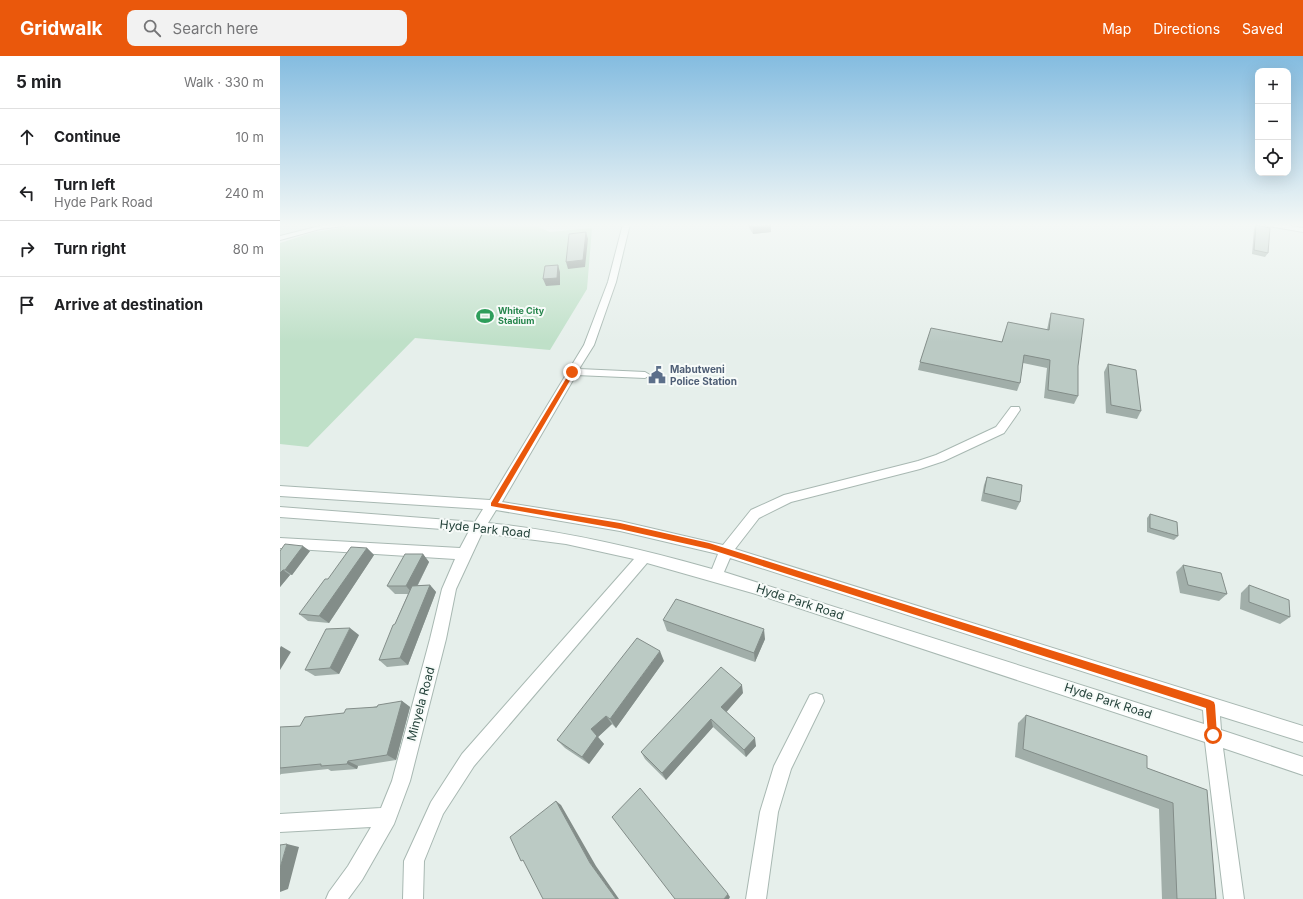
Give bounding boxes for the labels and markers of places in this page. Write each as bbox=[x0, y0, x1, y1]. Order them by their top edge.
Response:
place label: White City Stadium bbox=[498, 305, 545, 326]
sports icon: White City Stadium bbox=[475, 306, 495, 326]
place label: Mabutweni Police Station bbox=[670, 363, 737, 387]
public building icon: Mabutweni Police Station bbox=[647, 365, 667, 385]

